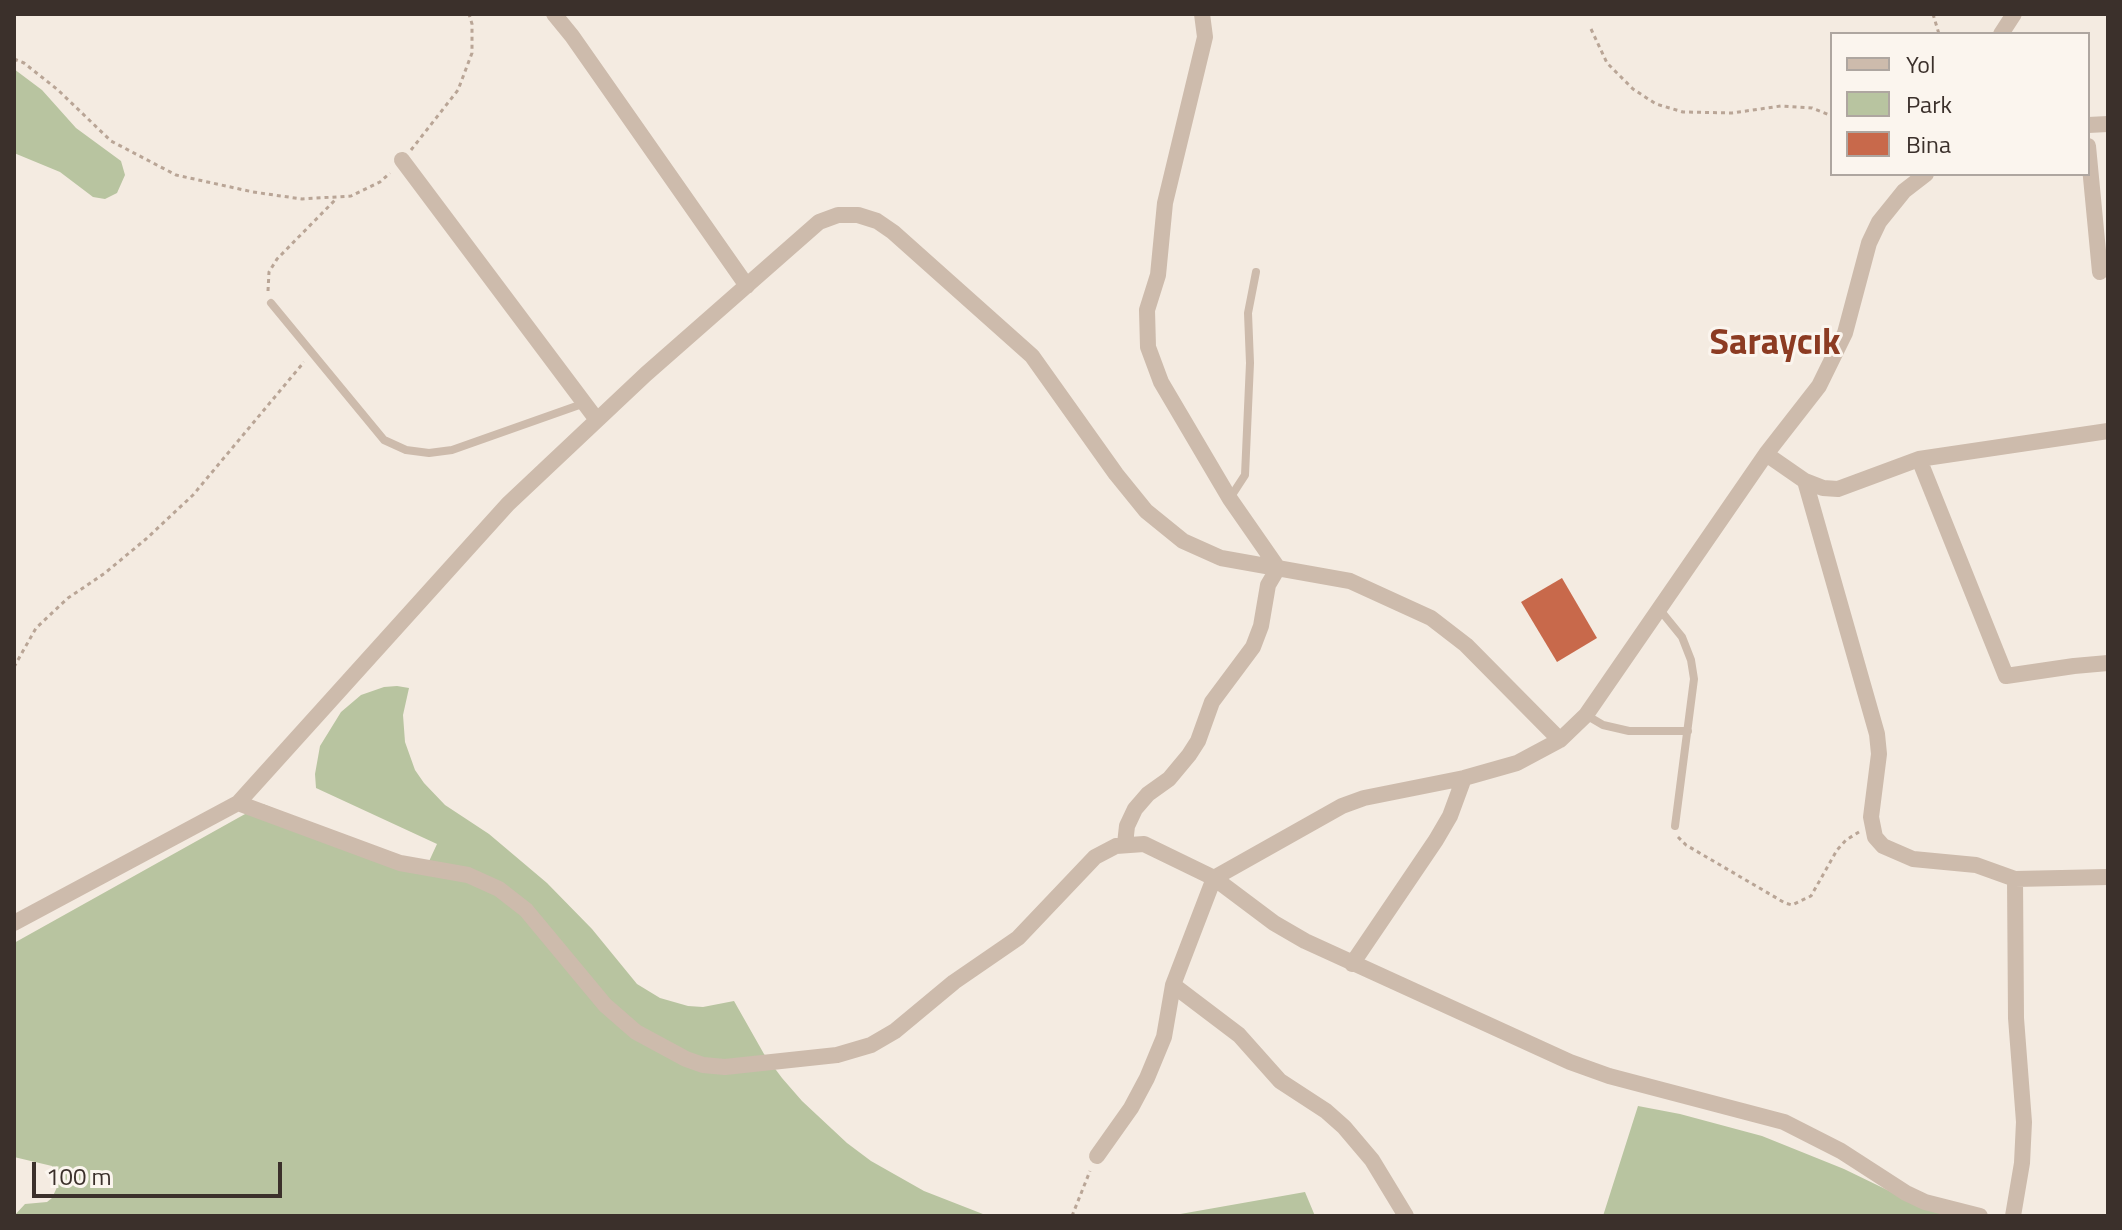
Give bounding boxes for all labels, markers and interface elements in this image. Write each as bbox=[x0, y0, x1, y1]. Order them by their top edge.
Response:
legend bbox=[1830, 32, 2090, 176]
text: Yol bbox=[1906, 46, 1935, 82]
text: Park bbox=[1906, 86, 1952, 122]
text: Bina bbox=[1906, 126, 1951, 162]
district label: Saraycık bbox=[1709, 323, 1841, 367]
scale bar bbox=[36, 1146, 286, 1196]
text: 100 m bbox=[46, 1158, 112, 1194]

